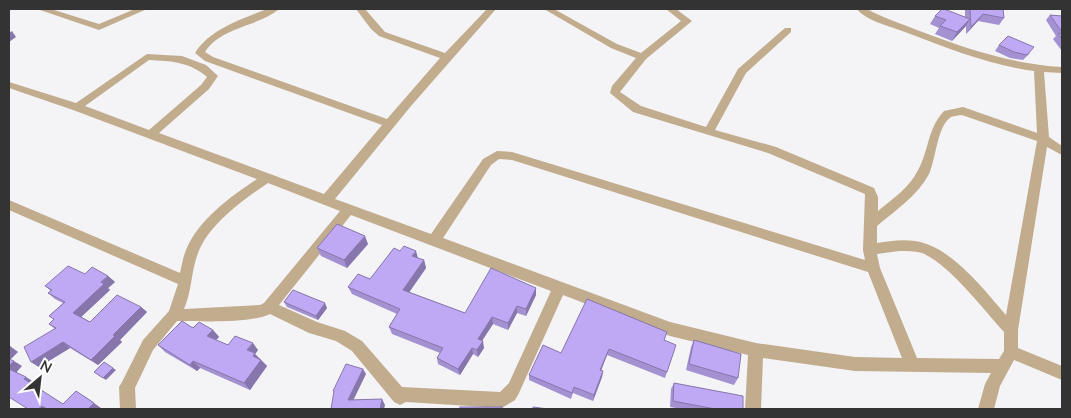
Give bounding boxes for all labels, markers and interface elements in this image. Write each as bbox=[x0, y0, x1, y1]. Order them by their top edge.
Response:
north arrow bbox=[15, 353, 65, 403]
text: N bbox=[38, 356, 55, 376]

